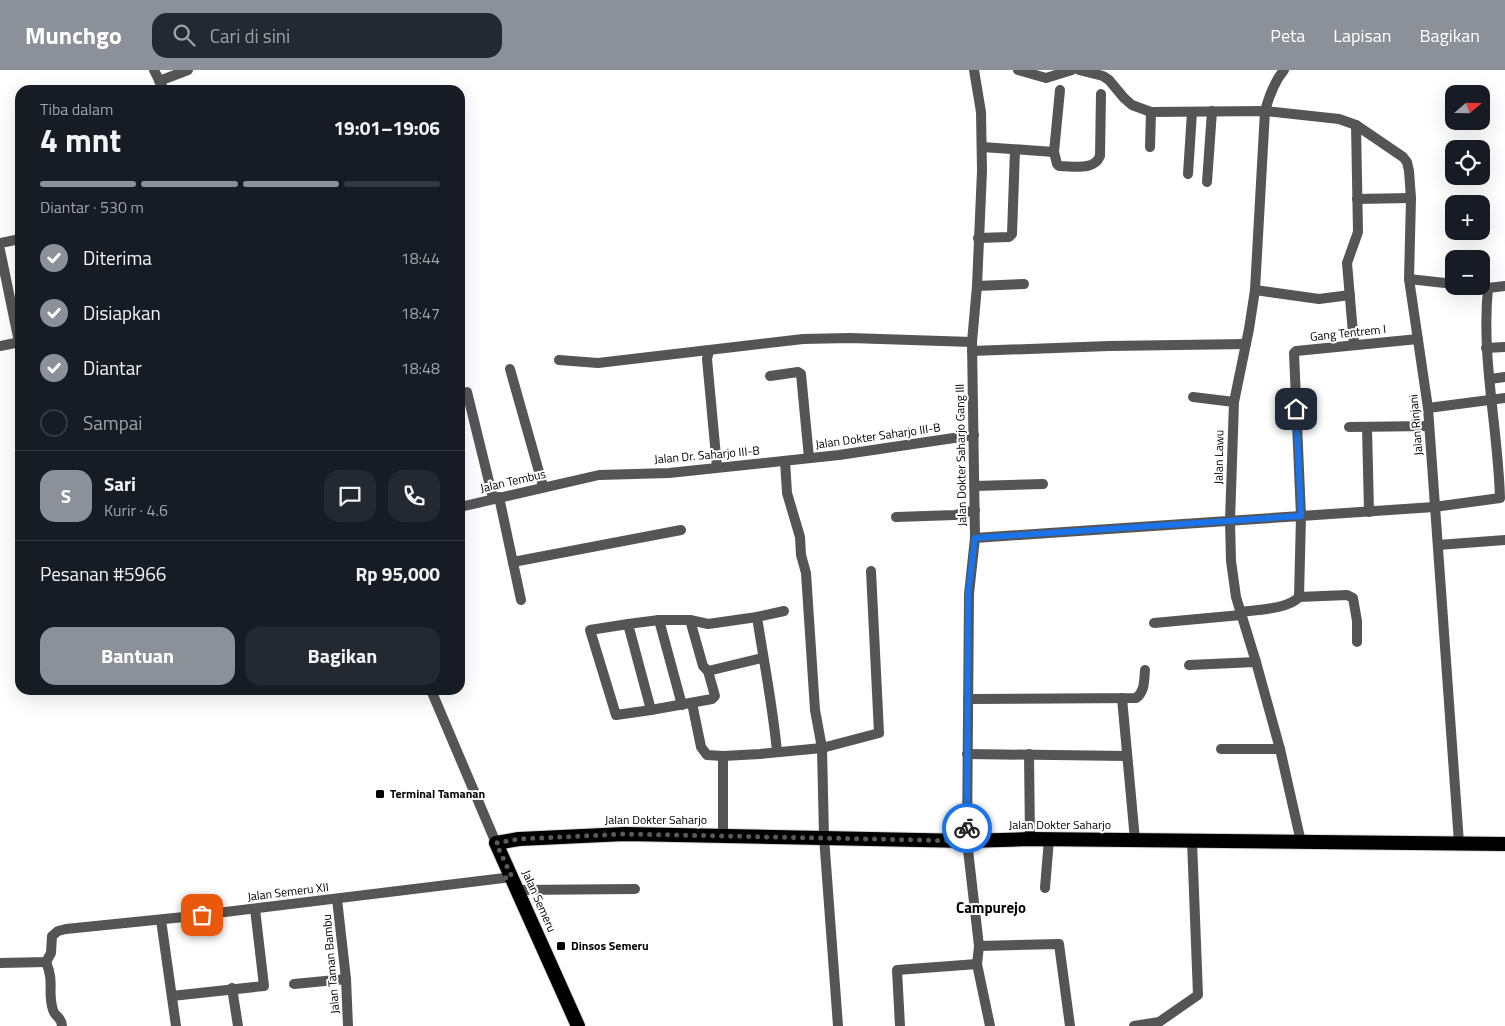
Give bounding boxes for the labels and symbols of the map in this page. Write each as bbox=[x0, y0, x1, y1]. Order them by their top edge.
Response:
north arrow bbox=[1445, 85, 1490, 130]
street label: Gang Tentrem I bbox=[1309, 319, 1387, 346]
street label: Jalan Dokter Saharjo Gang III bbox=[950, 384, 971, 526]
pin bbox=[1275, 388, 1317, 430]
street label: Jalan Rinjani bbox=[1403, 394, 1428, 457]
street label: Jalan Dokter Saharjo III-B bbox=[814, 417, 942, 454]
street label: Jalan Lawu bbox=[1209, 430, 1228, 484]
street label: Jalan Dr. Saharjo III-B bbox=[653, 440, 761, 469]
street label: Jalan Tembus bbox=[478, 464, 548, 497]
place label: Terminal Tamanan bbox=[390, 784, 485, 803]
marker: Terminal Tamanan bbox=[374, 788, 386, 800]
courier bbox=[942, 803, 992, 853]
street label: Jalan Dokter Saharjo bbox=[605, 810, 707, 829]
street label: Jalan Dokter Saharjo bbox=[1009, 815, 1111, 834]
street label: Jalan Semeru bbox=[517, 867, 562, 935]
street label: Jalan Semeru XII bbox=[246, 877, 330, 906]
pin bbox=[181, 894, 223, 936]
district label: Campurejo bbox=[956, 896, 1026, 919]
street label: Jalan Taman Bambu bbox=[317, 913, 344, 1015]
place label: Dinsos Semeru bbox=[571, 936, 649, 955]
marker: Dinsos Semeru bbox=[555, 940, 567, 952]

